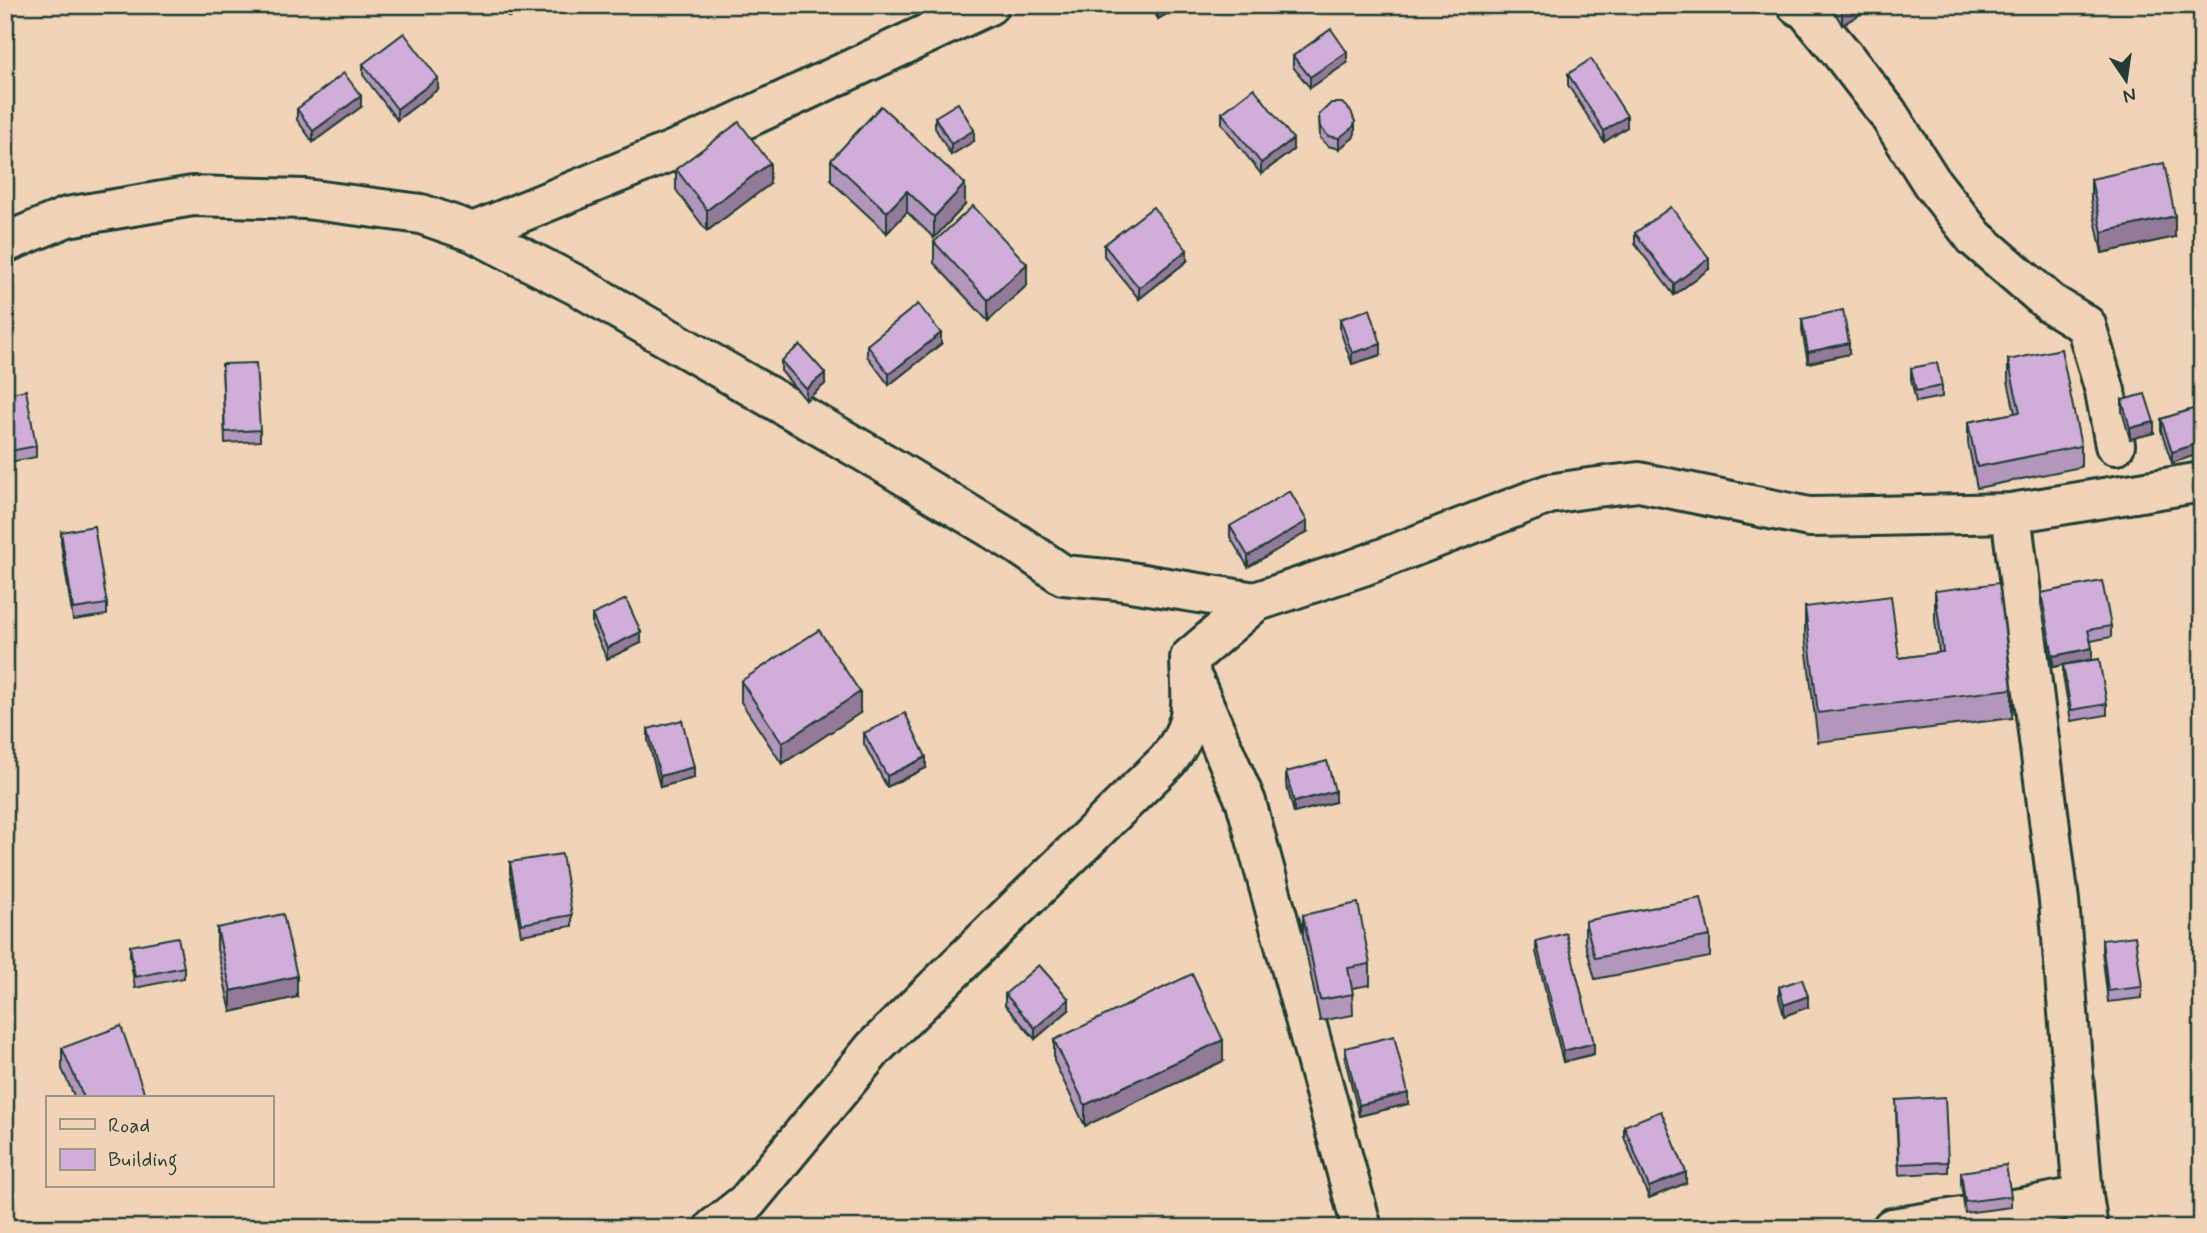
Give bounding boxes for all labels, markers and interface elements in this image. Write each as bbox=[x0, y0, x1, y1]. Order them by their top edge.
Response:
north arrow bbox=[2092, 46, 2162, 116]
text: N bbox=[2121, 81, 2138, 109]
legend bbox=[46, 1096, 273, 1188]
text: Road bbox=[108, 1112, 150, 1140]
text: Building bbox=[108, 1146, 178, 1176]

